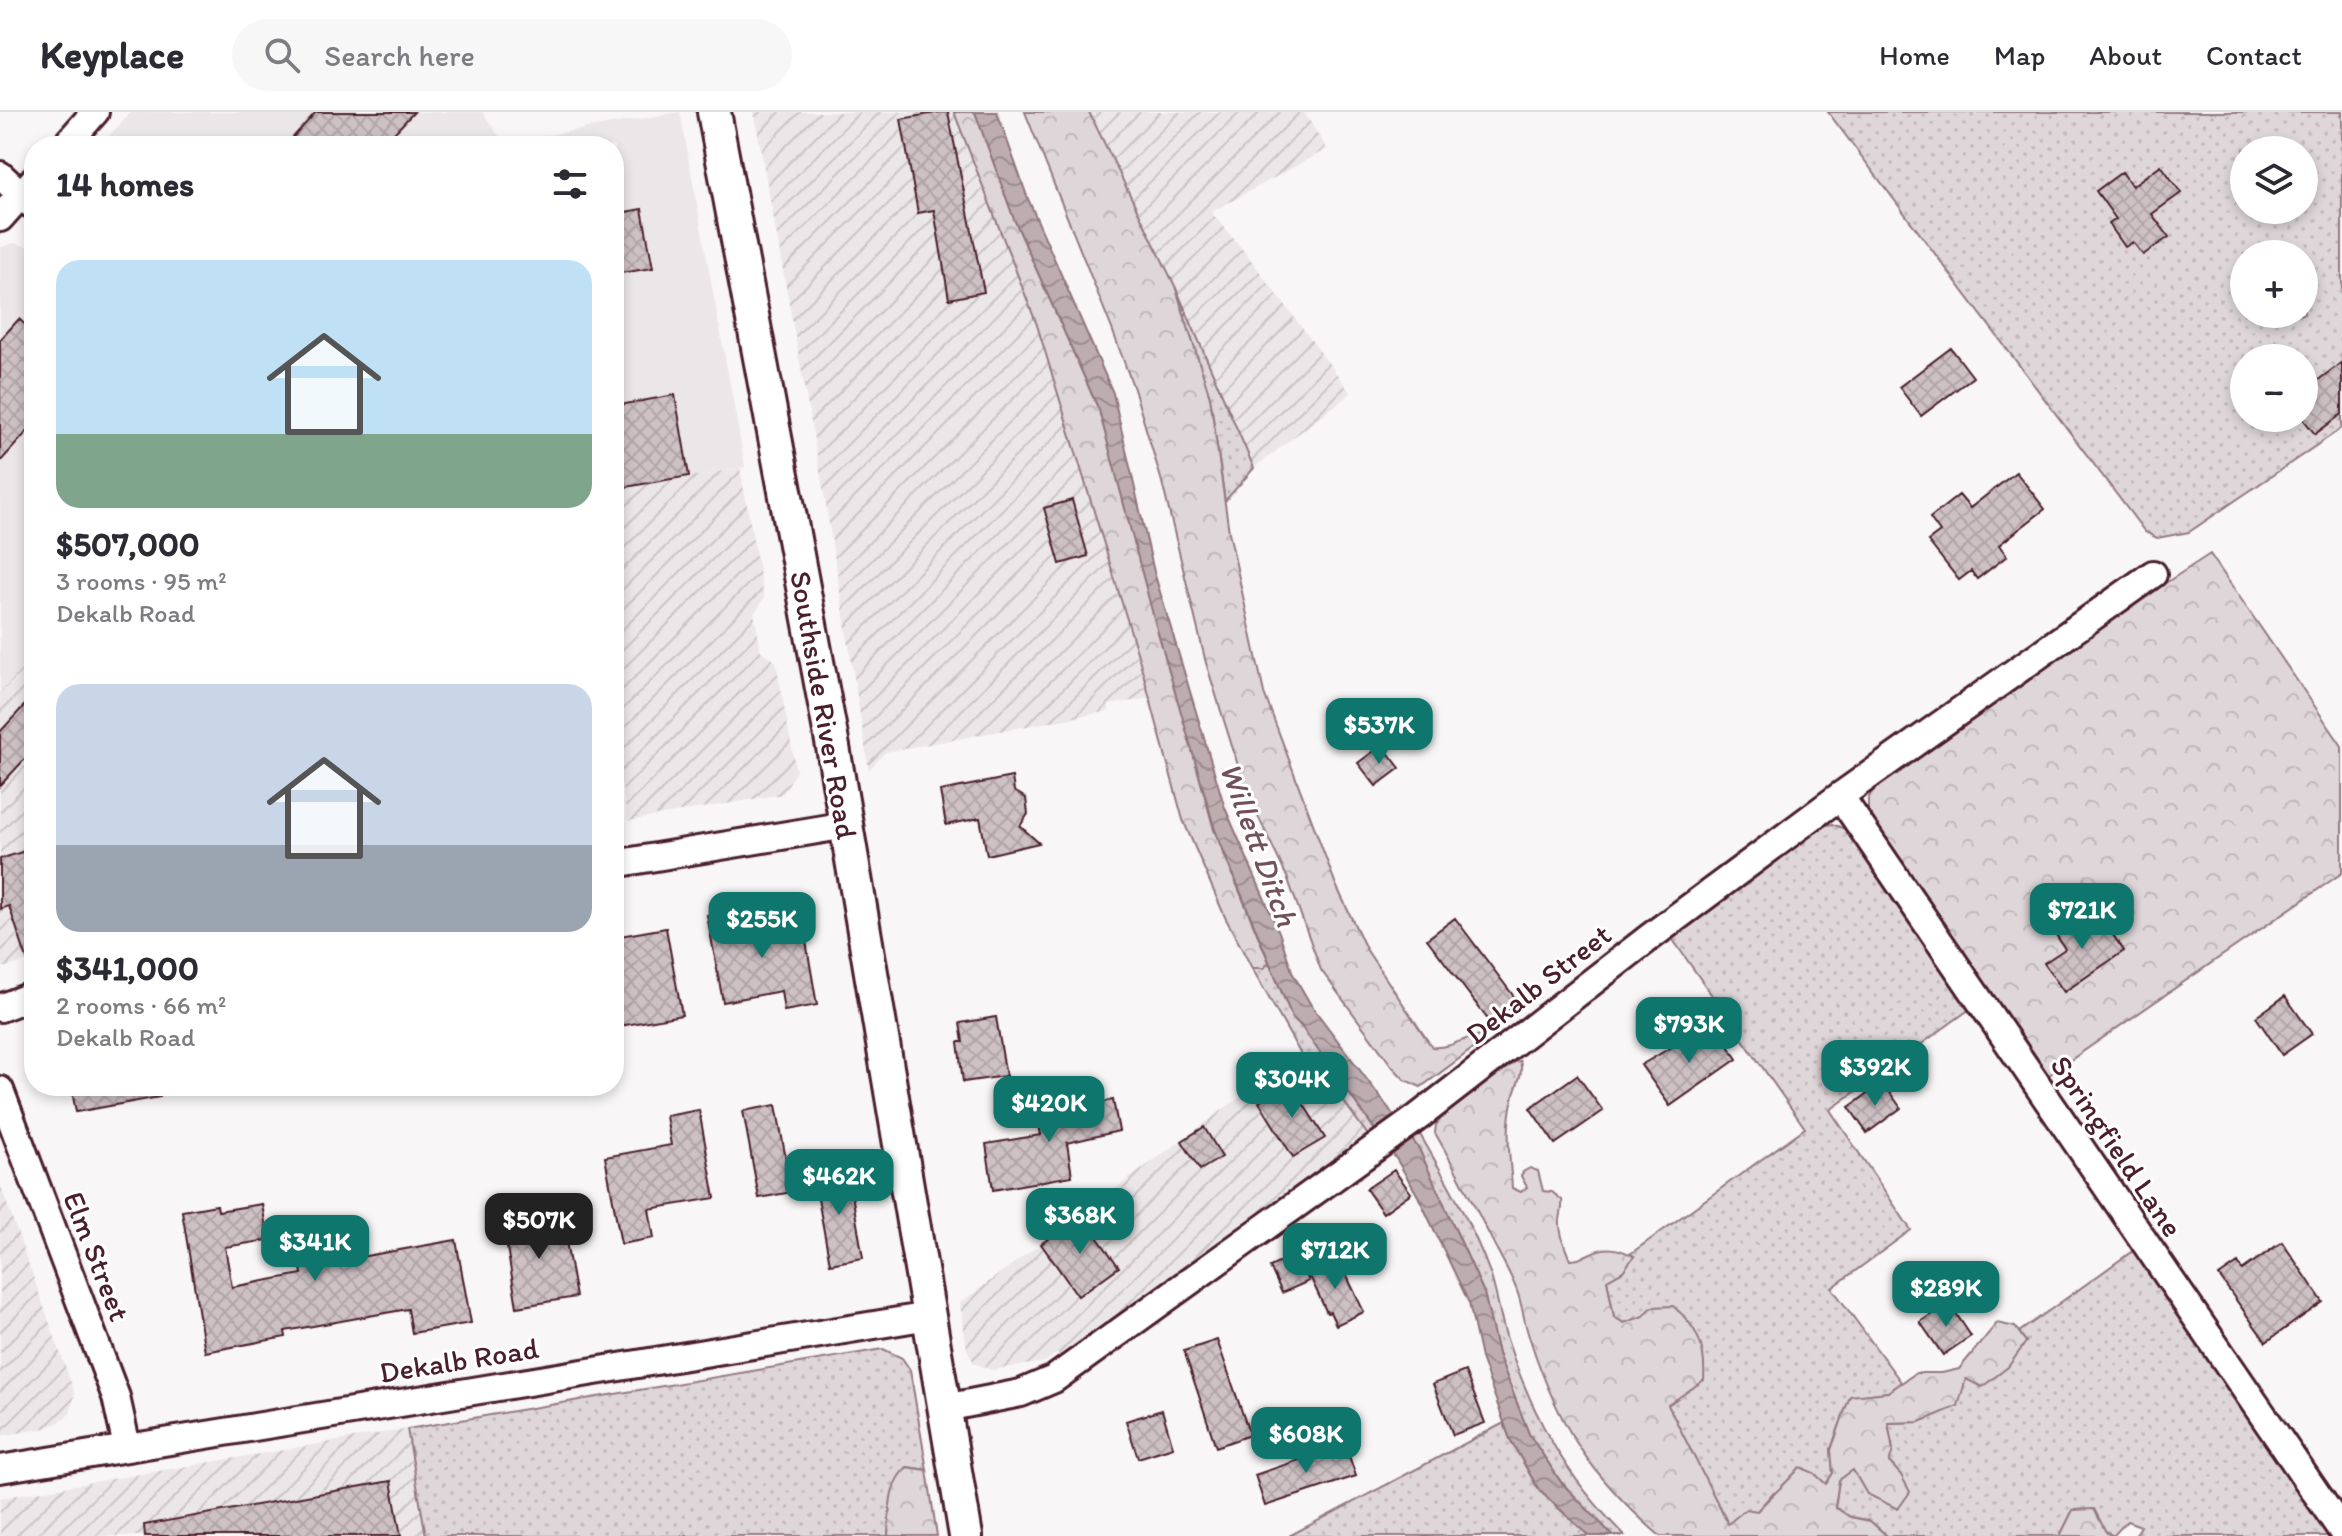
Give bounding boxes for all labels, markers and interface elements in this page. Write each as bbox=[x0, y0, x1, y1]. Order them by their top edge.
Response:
search box bbox=[232, 19, 792, 91]
text: Keyplace bbox=[40, 32, 184, 78]
icon: search bbox=[260, 33, 304, 77]
text: Search here bbox=[324, 37, 475, 74]
text: Home bbox=[1879, 38, 1950, 72]
text: Map bbox=[1994, 38, 2045, 72]
text: About bbox=[2089, 38, 2162, 72]
text: Contact bbox=[2206, 38, 2302, 72]
map controls bbox=[2230, 136, 2318, 432]
button: layers bbox=[2230, 136, 2318, 224]
icon: filters bbox=[548, 162, 592, 206]
text: 14 homes bbox=[56, 164, 194, 205]
button: + bbox=[2230, 240, 2318, 328]
icon: home bbox=[252, 312, 396, 456]
button: − bbox=[2230, 344, 2318, 432]
text: $507,000 bbox=[56, 524, 200, 565]
text: 3 rooms · 95 m² bbox=[56, 565, 227, 597]
street label: Southside River Road bbox=[782, 568, 866, 843]
text: Dekalb Road bbox=[56, 597, 195, 629]
pin: $537K bbox=[1323, 698, 1435, 766]
text: $537K bbox=[1344, 708, 1414, 740]
icon: home bbox=[252, 736, 396, 880]
water label: Willett Ditch bbox=[1212, 757, 1306, 932]
pin: $721K bbox=[2026, 883, 2138, 951]
pin: $255K bbox=[706, 892, 818, 960]
text: $721K bbox=[2048, 893, 2116, 925]
text: $255K bbox=[727, 902, 797, 934]
street label: Dekalb Street bbox=[1458, 916, 1618, 1052]
text: $341,000 bbox=[56, 948, 199, 989]
text: 2 rooms · 66 m² bbox=[56, 989, 226, 1021]
pin: $793K bbox=[1633, 997, 1745, 1065]
text: $793K bbox=[1654, 1007, 1724, 1039]
text: Dekalb Road bbox=[56, 1021, 195, 1053]
pin: $392K bbox=[1819, 1040, 1931, 1108]
street label: Springfield Lane bbox=[2043, 1048, 2191, 1244]
text: $392K bbox=[1839, 1050, 1911, 1082]
pin: $304K bbox=[1236, 1052, 1348, 1120]
text: $304K bbox=[1254, 1062, 1330, 1094]
pin: $420K bbox=[993, 1076, 1105, 1144]
text: $420K bbox=[1011, 1086, 1087, 1118]
pin: $462K bbox=[783, 1149, 895, 1217]
text: $462K bbox=[803, 1159, 875, 1191]
street label: Elm Street bbox=[55, 1186, 139, 1326]
pin: $368K bbox=[1024, 1188, 1136, 1256]
pin: $507K bbox=[483, 1193, 595, 1261]
text: $368K bbox=[1044, 1198, 1116, 1230]
text: $507K bbox=[503, 1203, 575, 1235]
pin: $341K bbox=[259, 1215, 371, 1283]
pin: $712K bbox=[1279, 1223, 1391, 1291]
text: $341K bbox=[279, 1225, 351, 1257]
text: $712K bbox=[1301, 1233, 1369, 1265]
pin: $289K bbox=[1890, 1261, 2002, 1329]
text: $289K bbox=[1910, 1271, 1982, 1303]
street label: Dekalb Road bbox=[377, 1329, 542, 1391]
pin: $608K bbox=[1250, 1407, 1362, 1475]
text: $608K bbox=[1269, 1417, 1343, 1449]

